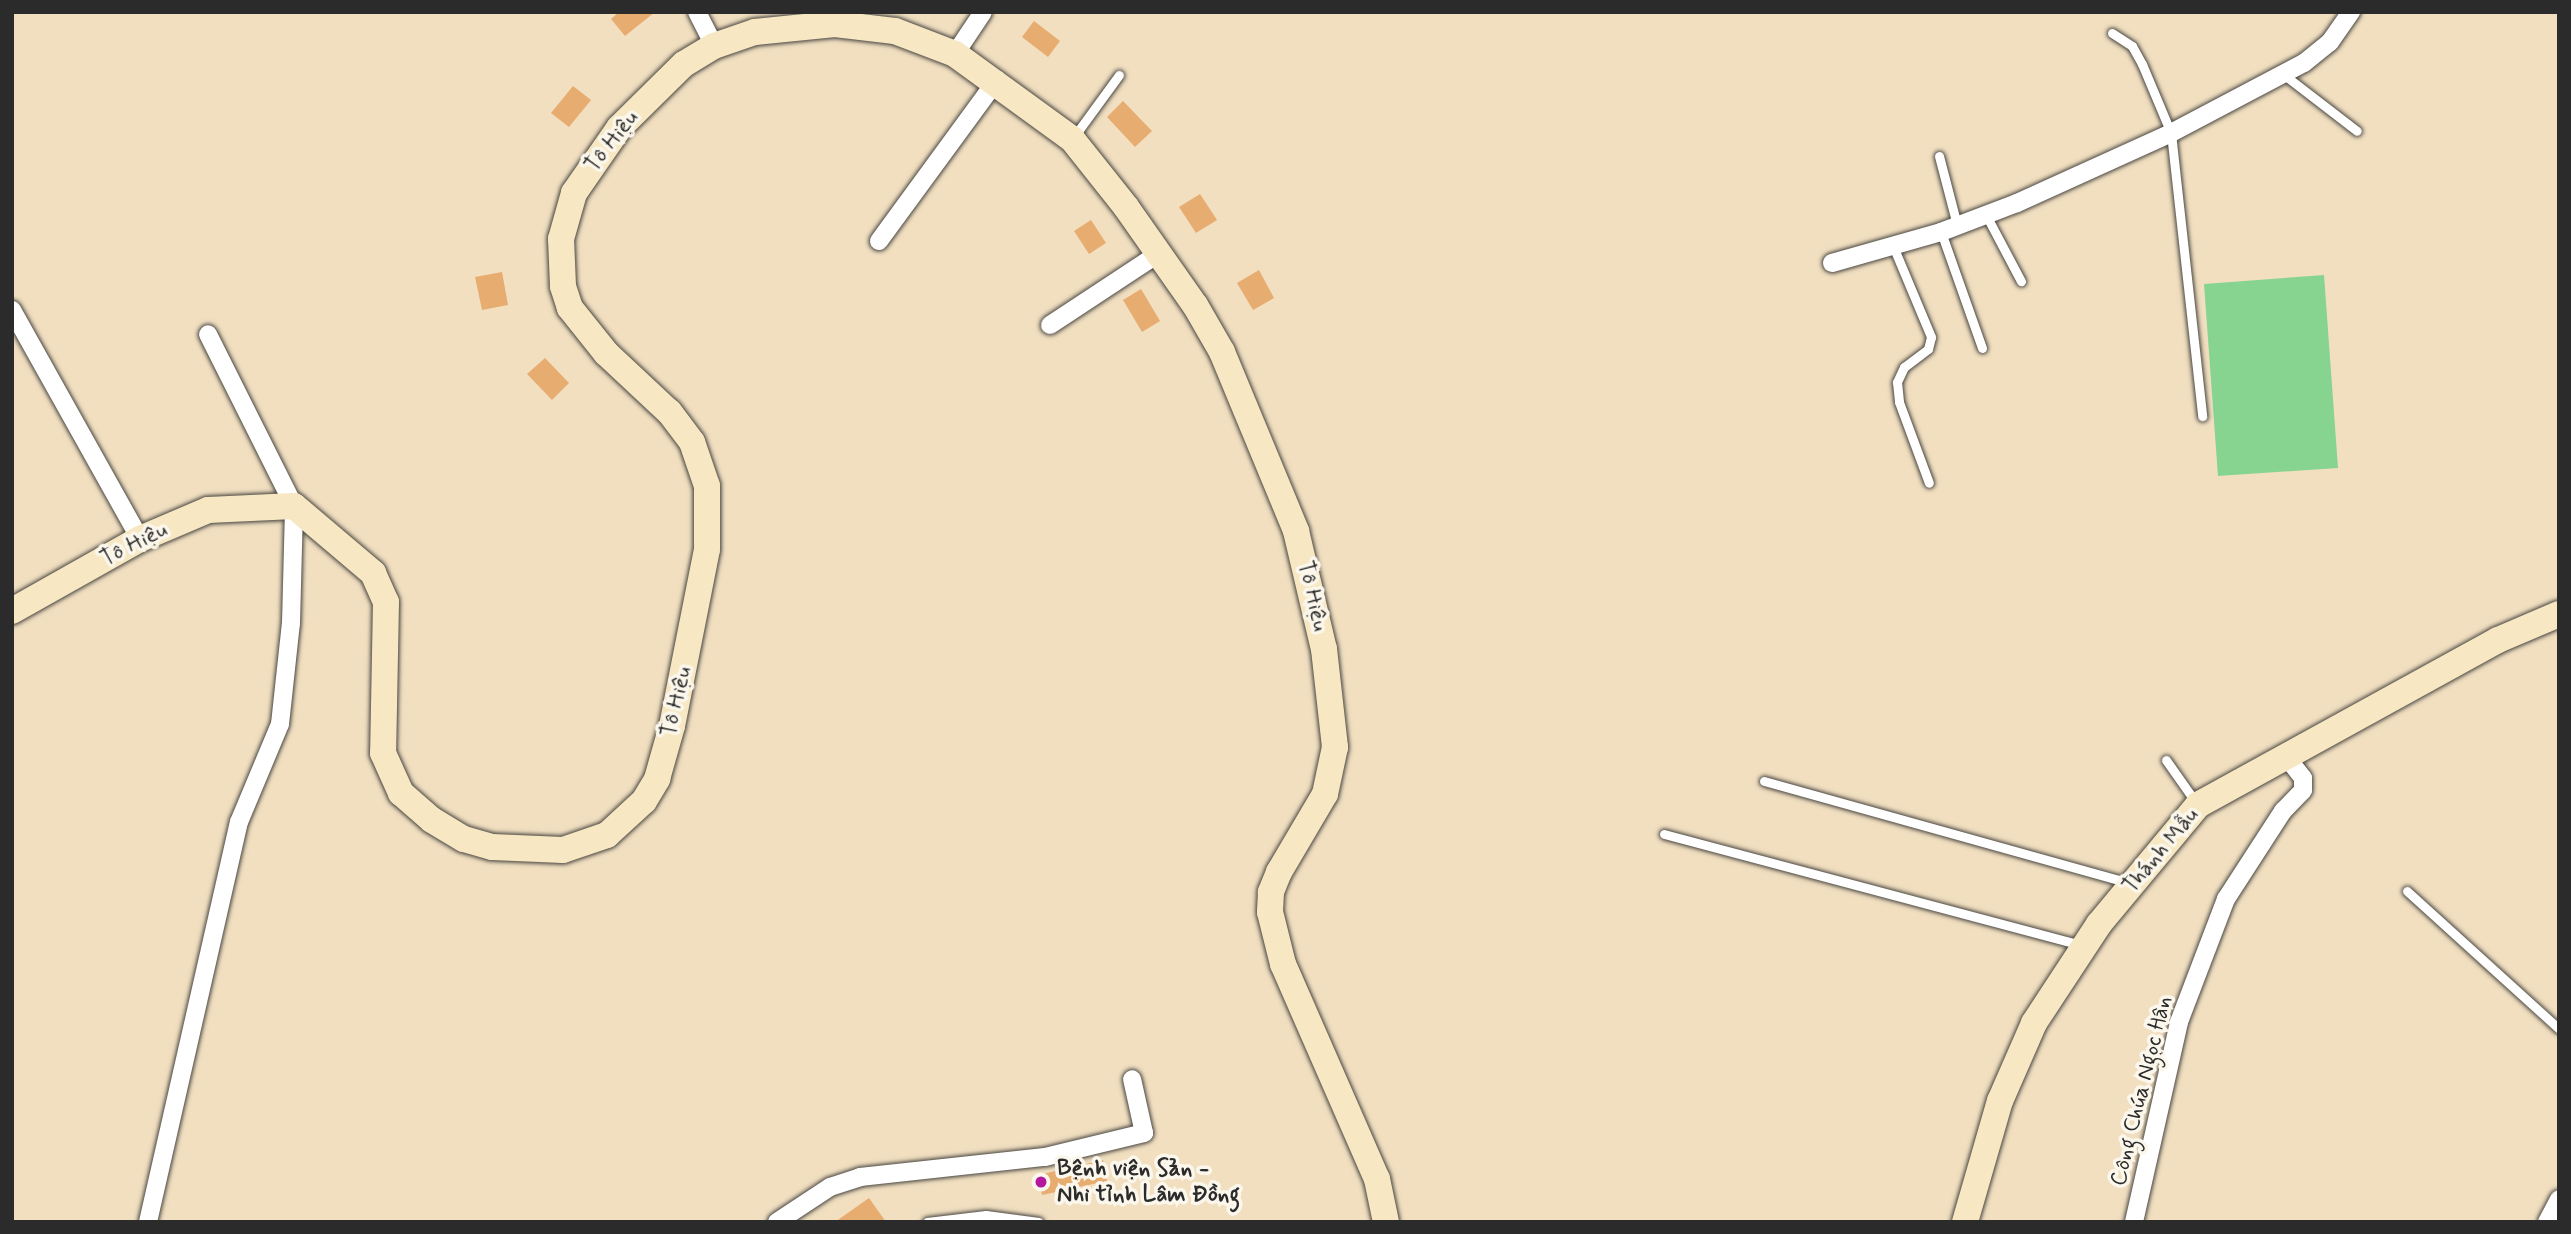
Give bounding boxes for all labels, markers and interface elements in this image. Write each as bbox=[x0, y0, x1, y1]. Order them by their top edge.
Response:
street label: Tô Hiệu bbox=[579, 105, 645, 179]
street label: Tô Hiệu bbox=[96, 517, 172, 573]
street label: Tô Hiệu bbox=[1291, 558, 1333, 634]
street label: Tô Hiệu bbox=[656, 664, 698, 740]
street label: Thánh Mẫu bbox=[2117, 802, 2205, 900]
street label: Công Chúa Ngọc Hân bbox=[2104, 991, 2180, 1191]
place label: Bệnh viện Sản - Nhi tỉnh Lâm Đồng bbox=[1057, 1155, 1243, 1209]
marker: Bệnh viện Sản - Nhi tỉnh Lâm Đồng bbox=[1031, 1172, 1051, 1192]

